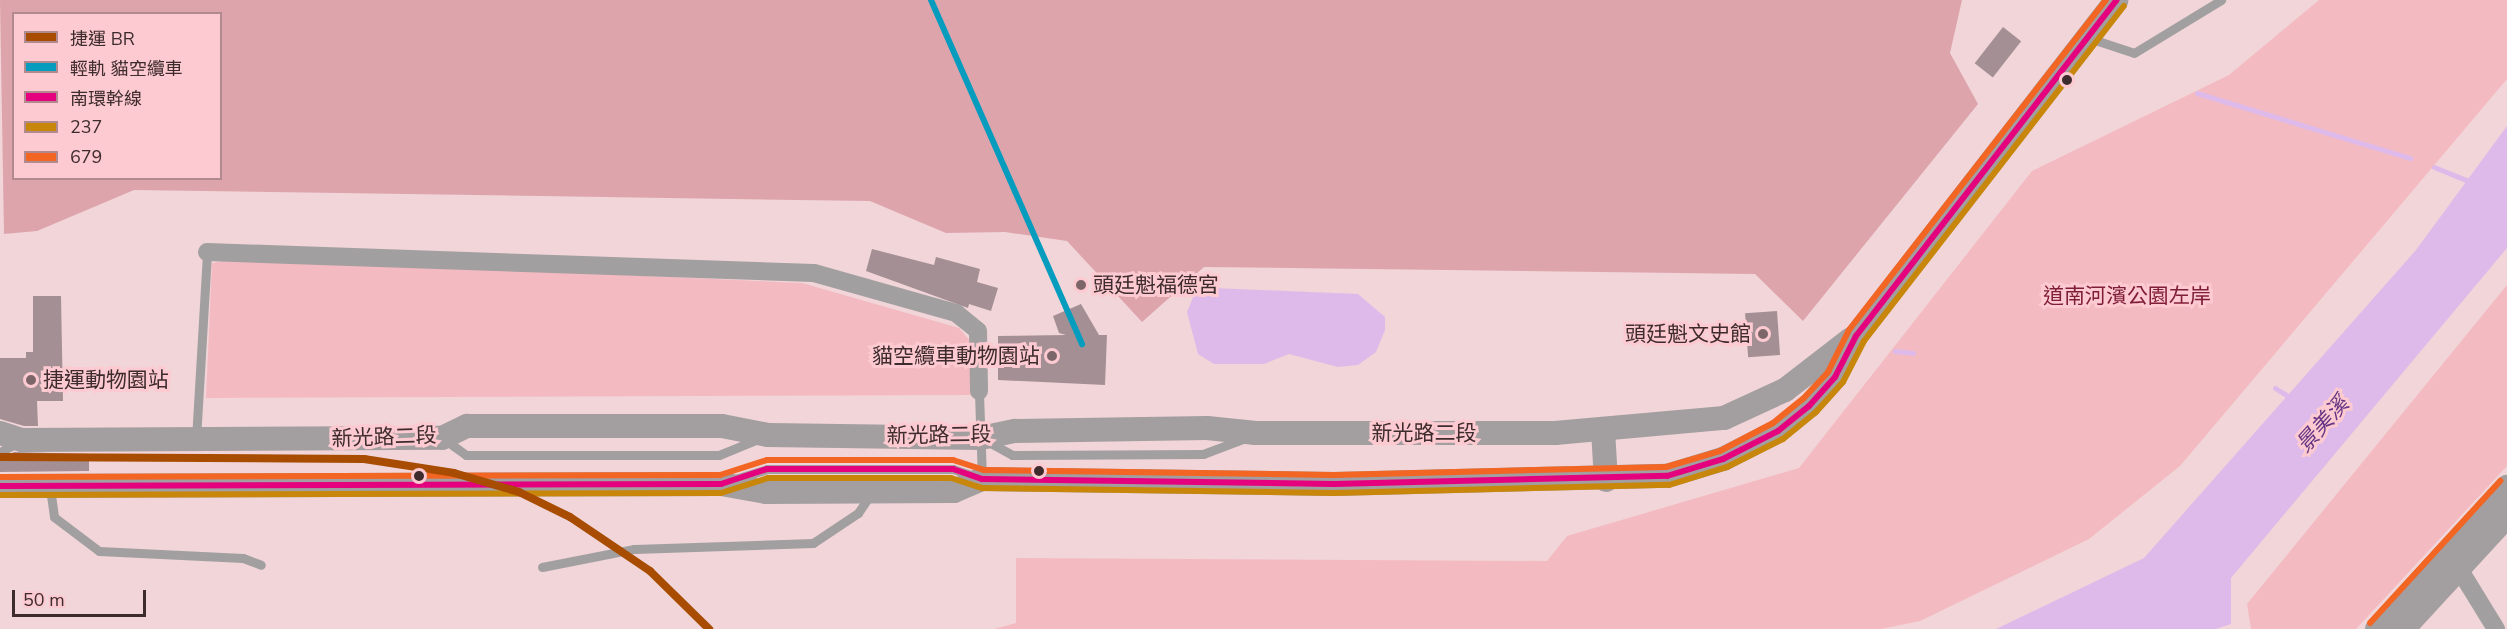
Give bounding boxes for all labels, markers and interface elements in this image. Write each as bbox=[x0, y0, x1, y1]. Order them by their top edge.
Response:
legend bbox=[12, 12, 222, 180]
text: 捷運 BR bbox=[70, 27, 135, 51]
text: 輕軌 貓空纜車 bbox=[70, 57, 183, 81]
unlabelled marker bbox=[2061, 74, 2073, 86]
text: 南環幹線 bbox=[70, 87, 142, 111]
text: 237 bbox=[70, 115, 102, 139]
text: 679 bbox=[70, 145, 102, 169]
place label: 頭廷魁福德宮 bbox=[1093, 272, 1219, 298]
marker: 頭廷魁福德宮 bbox=[1074, 278, 1088, 292]
park label: 道南河濱公園左岸 bbox=[2043, 283, 2211, 309]
place label: 頭廷魁文史館 bbox=[1625, 321, 1751, 347]
marker: 頭廷魁文史館 bbox=[1756, 327, 1770, 341]
place label: 貓空纜車動物園站 bbox=[872, 343, 1040, 369]
marker: 貓空纜車動物園站 bbox=[1045, 349, 1059, 363]
place label: 捷運動物園站 bbox=[43, 367, 169, 393]
marker: 捷運動物園站 bbox=[24, 373, 38, 387]
water label: 景美溪 bbox=[2291, 392, 2355, 458]
street label: 新光路二段 bbox=[1372, 420, 1476, 446]
street label: 新光路二段 bbox=[886, 421, 992, 449]
street label: 新光路二段 bbox=[331, 423, 437, 451]
unlabelled marker bbox=[1033, 465, 1045, 477]
unlabelled marker bbox=[413, 470, 425, 482]
scale bar bbox=[15, 578, 148, 616]
text: 50 m bbox=[23, 588, 65, 612]

